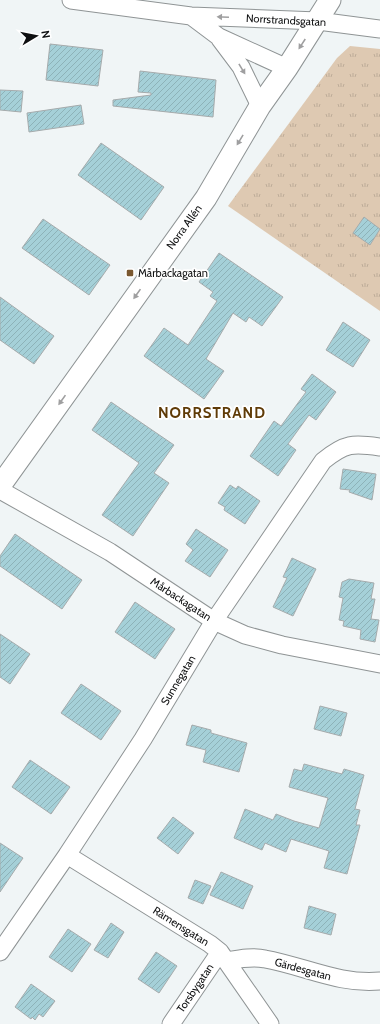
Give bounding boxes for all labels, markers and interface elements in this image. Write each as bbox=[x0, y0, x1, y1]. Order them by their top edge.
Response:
street label: Norrstrandsgatan bbox=[246, 11, 326, 29]
one-way arrow bbox=[217, 14, 229, 21]
north arrow bbox=[16, 16, 56, 56]
text: N bbox=[38, 29, 53, 39]
one-way arrow bbox=[298, 39, 306, 49]
one-way arrow bbox=[238, 63, 245, 75]
one-way arrow bbox=[237, 134, 244, 146]
street label: Norra Allén bbox=[163, 202, 205, 252]
place label: Mårbackagatan bbox=[138, 266, 208, 280]
marker: Mårbackagatan bbox=[125, 268, 135, 278]
one-way arrow bbox=[133, 289, 141, 299]
one-way arrow bbox=[58, 395, 66, 406]
district label: NORRSTRAND bbox=[158, 404, 266, 422]
street label: Mårbackagatan bbox=[148, 574, 214, 624]
street label: Sunnegatan bbox=[158, 652, 198, 708]
street label: Rämensgatan bbox=[150, 903, 212, 949]
street label: Gärdesgatan bbox=[273, 955, 333, 983]
street label: Torsbygatan bbox=[173, 961, 217, 1015]

